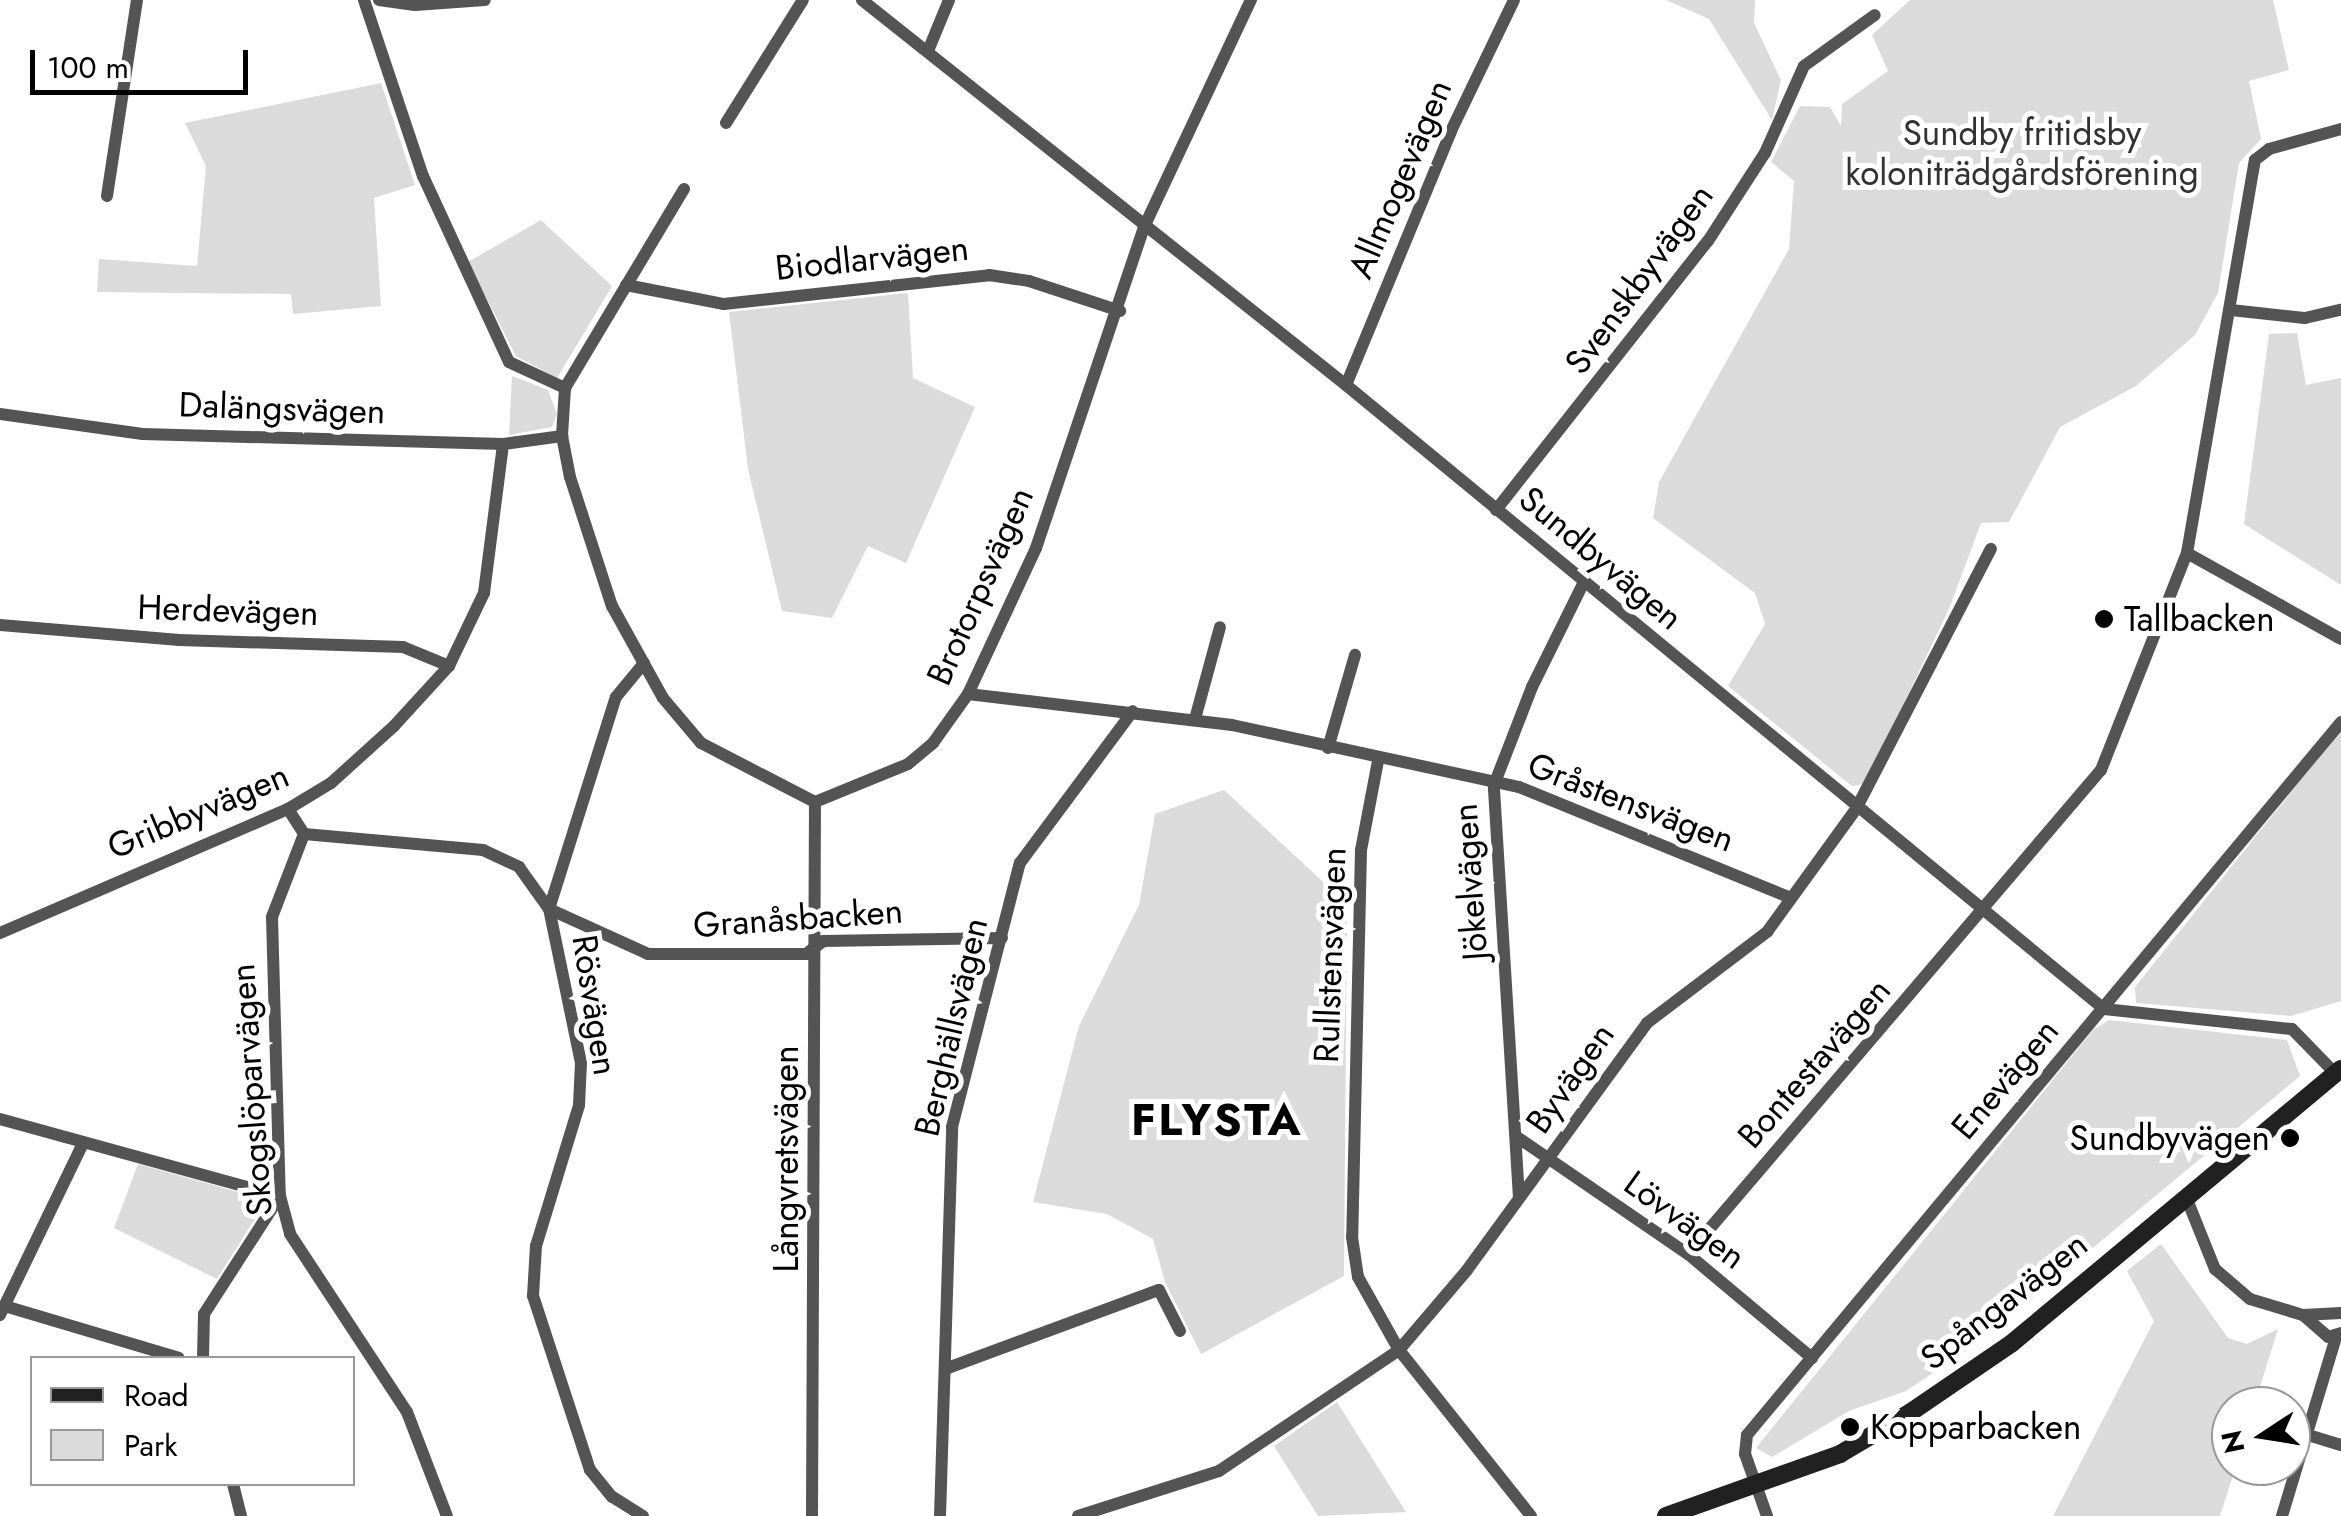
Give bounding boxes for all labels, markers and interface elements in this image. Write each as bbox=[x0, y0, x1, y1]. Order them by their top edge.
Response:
scale bar bbox=[35, 30, 252, 92]
text: 100 m bbox=[47, 46, 129, 89]
street label: Allmogevägen bbox=[1339, 73, 1461, 285]
park label: Sundby fritidsby koloniträdgårdsförening bbox=[1845, 112, 2199, 194]
street label: Svenskbyvägen bbox=[1556, 176, 1722, 382]
street label: Biodlarvägen bbox=[773, 227, 971, 289]
street label: Dalängsvägen bbox=[178, 383, 386, 433]
street label: Sundbyvägen bbox=[1511, 477, 1691, 639]
street label: Brotorpsvägen bbox=[918, 481, 1042, 691]
street label: Herdevägen bbox=[137, 586, 319, 634]
place label: Tallbacken bbox=[2124, 598, 2274, 640]
marker: Tallbacken bbox=[2093, 608, 2115, 630]
street label: Gråstensvägen bbox=[1522, 743, 1740, 861]
street label: Gribbyvägen bbox=[101, 754, 295, 868]
street label: Jökelvägen bbox=[1444, 802, 1496, 962]
street label: Rullstensvägen bbox=[1305, 847, 1355, 1063]
street label: Granåsbacken bbox=[692, 890, 904, 946]
street label: Berghällsvägen bbox=[905, 914, 997, 1140]
street label: Rösvägen bbox=[563, 932, 627, 1078]
street label: Skogslöparvägen bbox=[221, 962, 281, 1218]
street label: Bontestavägen bbox=[1729, 969, 1899, 1157]
street label: Enevägen bbox=[1943, 1010, 2067, 1148]
street label: Byvägen bbox=[1517, 1015, 1623, 1141]
street label: Långvretsvägen bbox=[765, 1045, 807, 1273]
district label: FLYSTA bbox=[1131, 1093, 1303, 1147]
place label: Sundbyvägen bbox=[2070, 1117, 2270, 1159]
marker: Sundbyvägen bbox=[2279, 1127, 2301, 1149]
street label: Lövvägen bbox=[1616, 1162, 1754, 1278]
street label: Spångavägen bbox=[1912, 1223, 2096, 1379]
legend bbox=[30, 1356, 355, 1486]
text: Road bbox=[124, 1374, 189, 1417]
north arrow bbox=[2211, 1386, 2311, 1486]
place label: Kopparbacken bbox=[1870, 1406, 2081, 1448]
marker: Kopparbacken bbox=[1839, 1416, 1861, 1438]
text: Park bbox=[124, 1424, 177, 1467]
text: N bbox=[2211, 1427, 2255, 1457]

